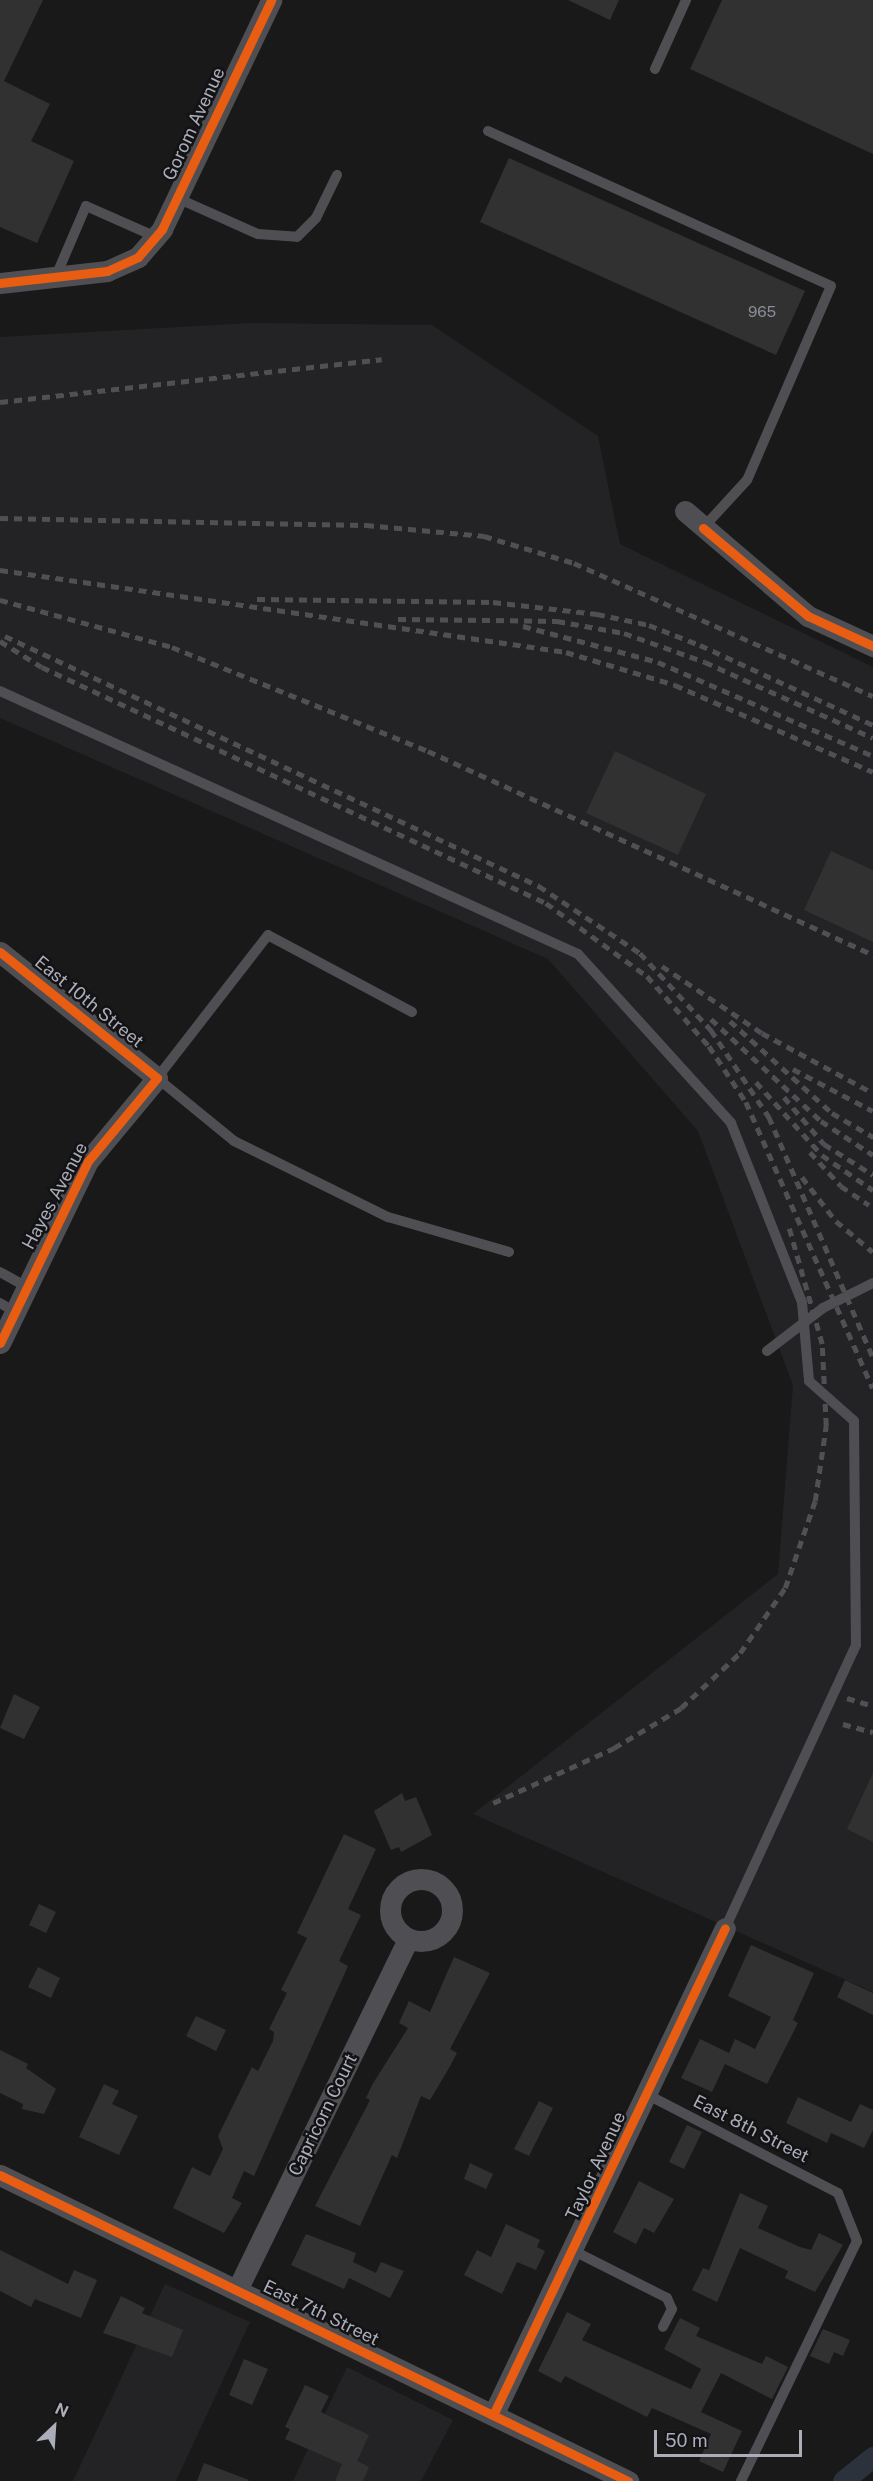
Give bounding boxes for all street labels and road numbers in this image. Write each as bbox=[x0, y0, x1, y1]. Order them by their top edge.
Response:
street label: Gorom Avenue bbox=[158, 64, 230, 184]
street label: East 10th Street bbox=[30, 951, 148, 1053]
street label: Hayes Avenue bbox=[18, 1139, 92, 1253]
street label: Capricorn Court bbox=[284, 2050, 362, 2180]
street label: East 8th Street bbox=[689, 2091, 813, 2167]
street label: Taylor Avenue bbox=[561, 2108, 631, 2224]
street label: East 7th Street bbox=[259, 2276, 383, 2350]

